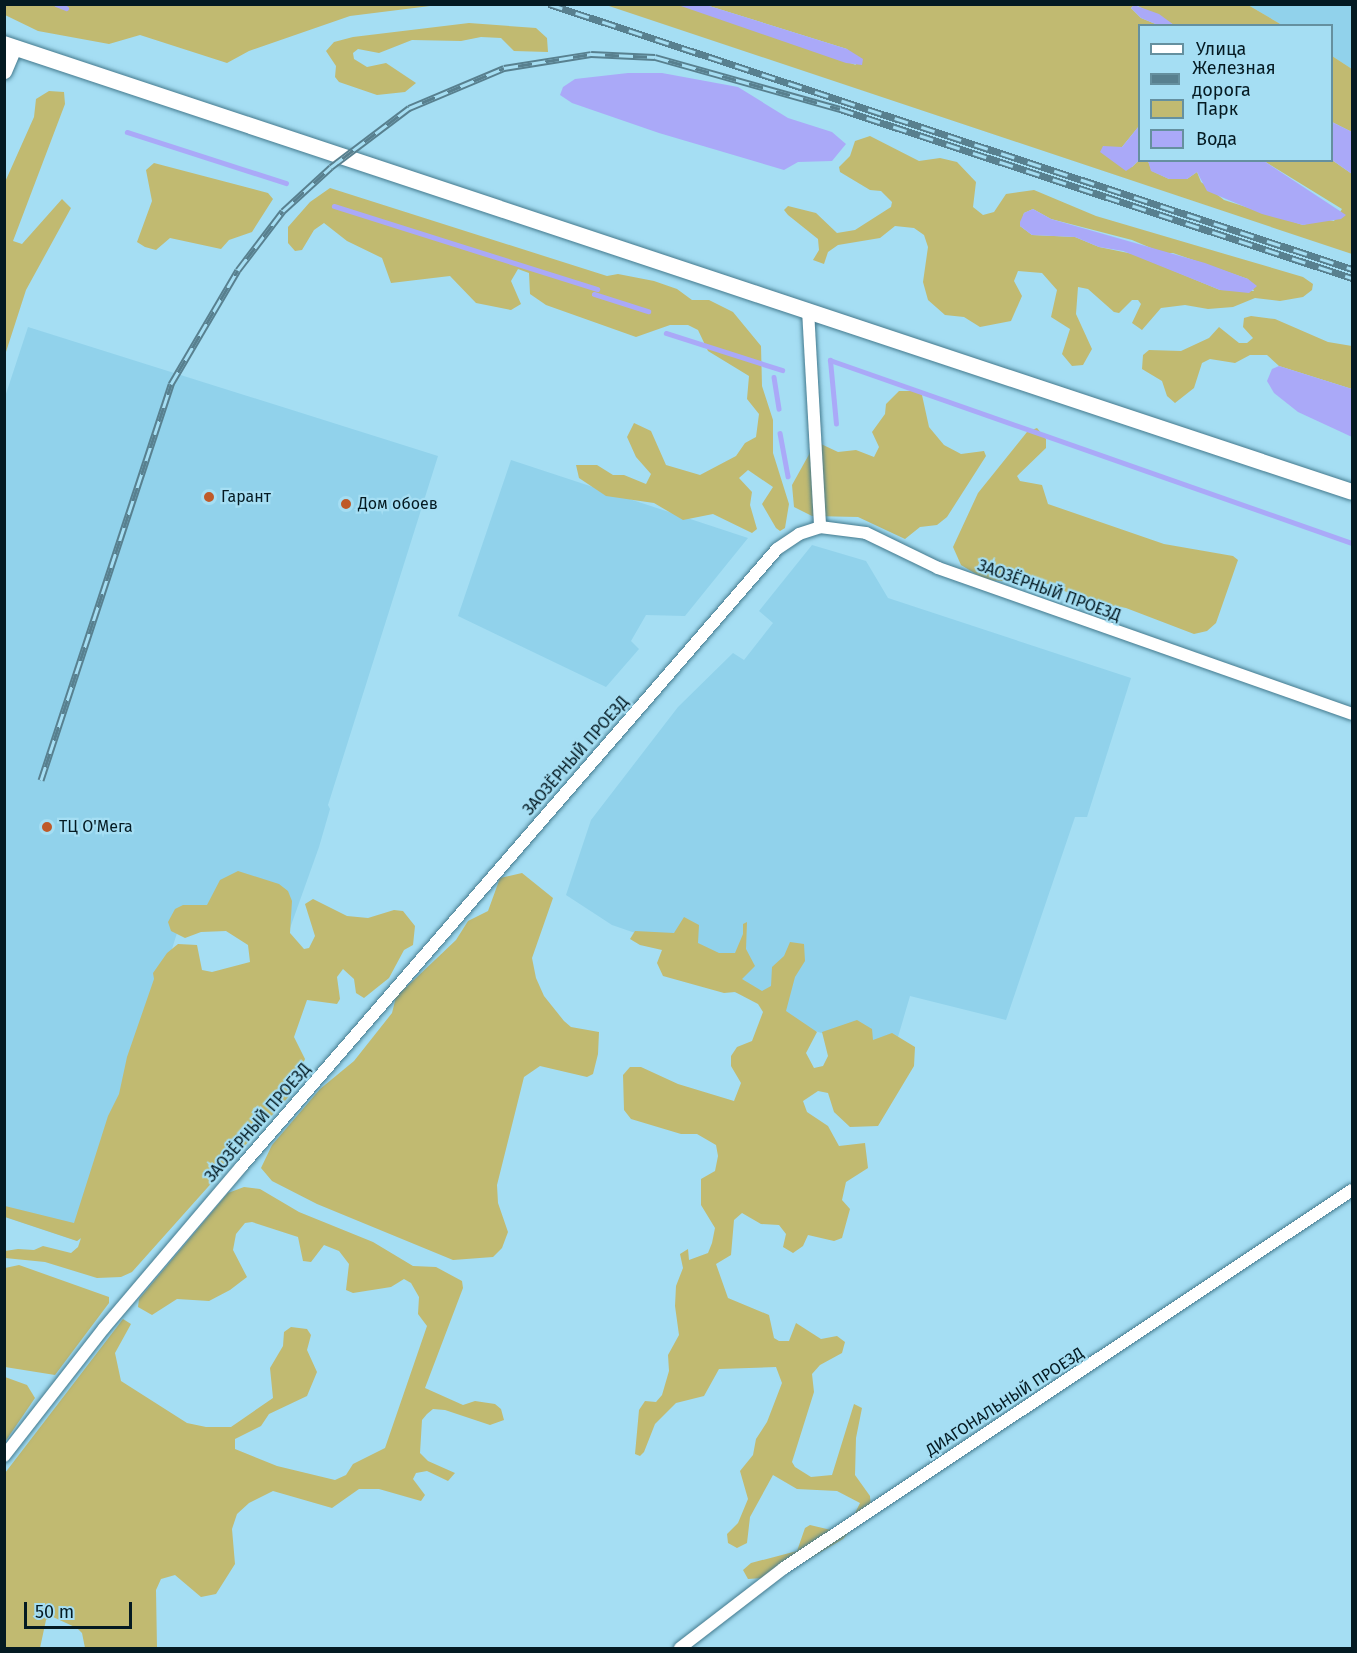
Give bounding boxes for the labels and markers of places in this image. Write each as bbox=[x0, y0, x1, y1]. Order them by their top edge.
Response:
place label: Гарант bbox=[221, 487, 271, 507]
marker: Гарант bbox=[202, 490, 216, 504]
place label: Дом обоев bbox=[358, 494, 438, 514]
marker: Дом обоев bbox=[339, 497, 353, 511]
place label: ТЦ О'Мега bbox=[59, 817, 133, 837]
marker: ТЦ О'Мега bbox=[40, 820, 54, 834]

